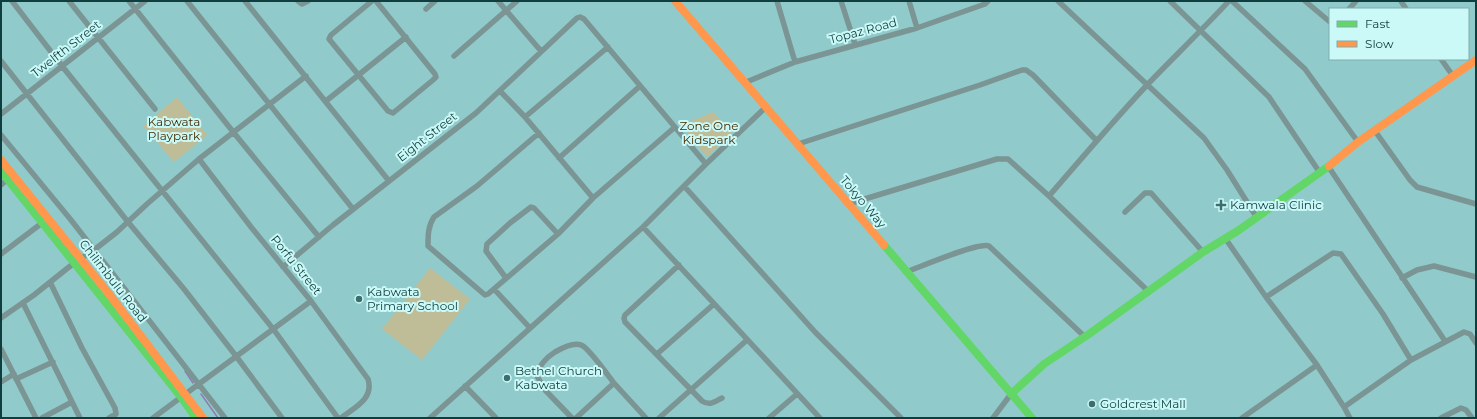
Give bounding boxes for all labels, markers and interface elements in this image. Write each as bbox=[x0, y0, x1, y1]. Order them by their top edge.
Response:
legend bbox=[1329, 8, 1469, 60]
street label: Topaz Road bbox=[827, 14, 898, 47]
text: Fast bbox=[1365, 16, 1390, 31]
street label: Twelfth Street bbox=[28, 17, 103, 80]
text: Slow bbox=[1365, 36, 1394, 51]
street label: Eight Street bbox=[394, 108, 460, 165]
park label: Kabwata Playpark bbox=[148, 114, 201, 143]
park label: Zone One Kidspark bbox=[679, 118, 739, 147]
street label: Tokyo Way bbox=[837, 172, 890, 231]
place label: Kamwala Clinic bbox=[1230, 197, 1322, 212]
marker: Kamwala Clinic bbox=[1215, 199, 1227, 211]
street label: Porfu Street bbox=[268, 232, 325, 298]
street label: Chilimbulu Road bbox=[76, 236, 150, 325]
place label: Kabwata Primary School bbox=[367, 284, 458, 313]
marker: Kabwata Primary School bbox=[354, 294, 364, 304]
place label: Bethel Church Kabwata bbox=[515, 363, 602, 392]
marker: Bethel Church Kabwata bbox=[502, 373, 512, 383]
place label: Goldcrest Mall bbox=[1100, 396, 1186, 411]
marker: Goldcrest Mall bbox=[1087, 399, 1097, 409]

